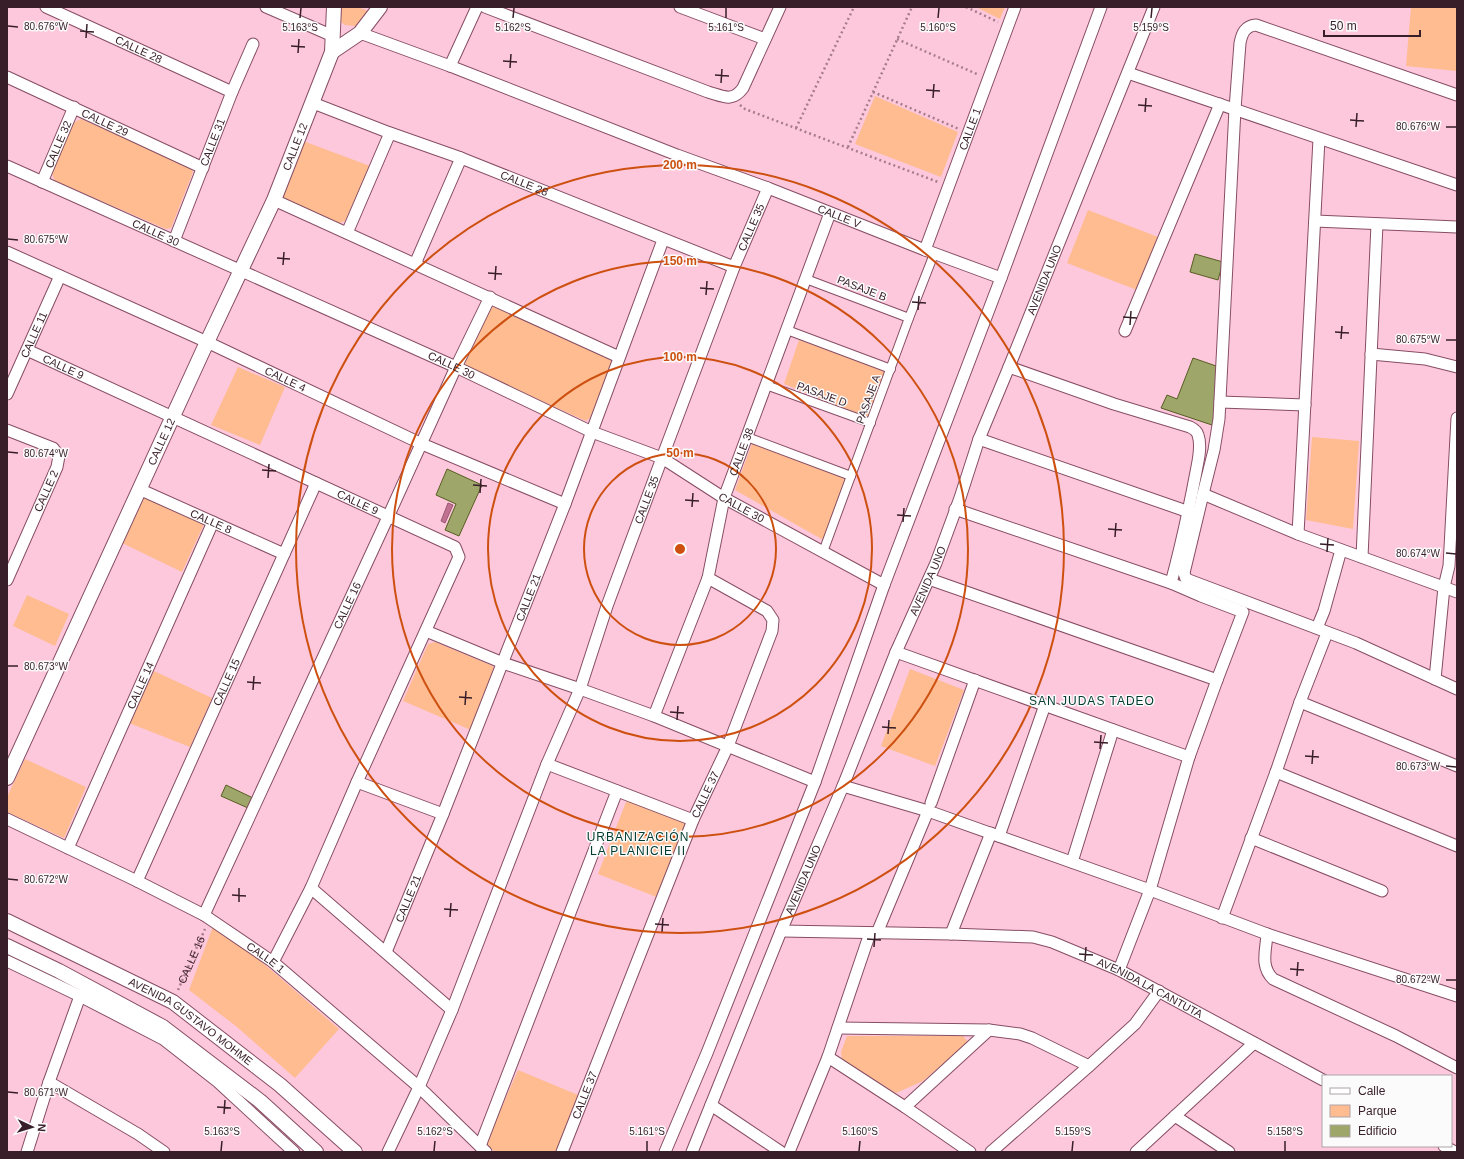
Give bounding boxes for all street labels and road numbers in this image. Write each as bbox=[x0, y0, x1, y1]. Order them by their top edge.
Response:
street label: CALLE 28 bbox=[113, 34, 164, 65]
street label: CALLE 29 bbox=[80, 106, 130, 138]
street label: CALLE 1 bbox=[957, 106, 983, 152]
street label: CALLE 31 bbox=[198, 117, 227, 168]
street label: CALLE 32 bbox=[43, 119, 73, 170]
street label: CALLE 12 bbox=[280, 121, 310, 172]
street label: CALLE 28 bbox=[499, 168, 550, 198]
street label: CALLE 35 bbox=[736, 202, 767, 253]
street label: CALLE V bbox=[816, 202, 863, 230]
street label: CALLE 30 bbox=[130, 217, 181, 248]
street label: AVENIDA UNO bbox=[1025, 243, 1064, 316]
street label: PASAJE B bbox=[836, 273, 888, 303]
street label: CALLE 11 bbox=[18, 310, 49, 360]
street label: CALLE 30 bbox=[426, 349, 477, 381]
street label: CALLE 9 bbox=[41, 352, 86, 381]
street label: CALLE 4 bbox=[263, 364, 308, 394]
street label: PASAJE A bbox=[854, 372, 883, 425]
street label: PASAJE D bbox=[795, 379, 849, 409]
street label: CALLE 12 bbox=[145, 416, 177, 467]
street label: CALLE 38 bbox=[727, 426, 756, 477]
street label: CALLE 2 bbox=[32, 468, 60, 514]
street label: CALLE 35 bbox=[632, 474, 661, 525]
street label: CALLE 9 bbox=[335, 488, 380, 517]
street label: CALLE 30 bbox=[716, 490, 766, 525]
street label: CALLE 8 bbox=[189, 507, 234, 536]
street label: AVENIDA UNO bbox=[907, 544, 948, 617]
street label: CALLE 21 bbox=[513, 572, 543, 623]
street label: CALLE 16 bbox=[331, 580, 363, 631]
street label: CALLE 15 bbox=[211, 657, 242, 708]
street label: CALLE 14 bbox=[125, 660, 156, 711]
street label: CALLE 37 bbox=[689, 769, 721, 820]
street label: AVENIDA UNO bbox=[783, 843, 823, 916]
street label: CALLE 21 bbox=[393, 873, 423, 924]
street label: CALLE 16 bbox=[176, 934, 207, 985]
street label: CALLE 1 bbox=[244, 940, 287, 975]
street label: AVENIDA LA CANTUTA bbox=[1096, 956, 1205, 1020]
street label: AVENIDA GUSTAVO MOHME bbox=[127, 975, 255, 1067]
street label: CALLE 37 bbox=[570, 1070, 599, 1121]

